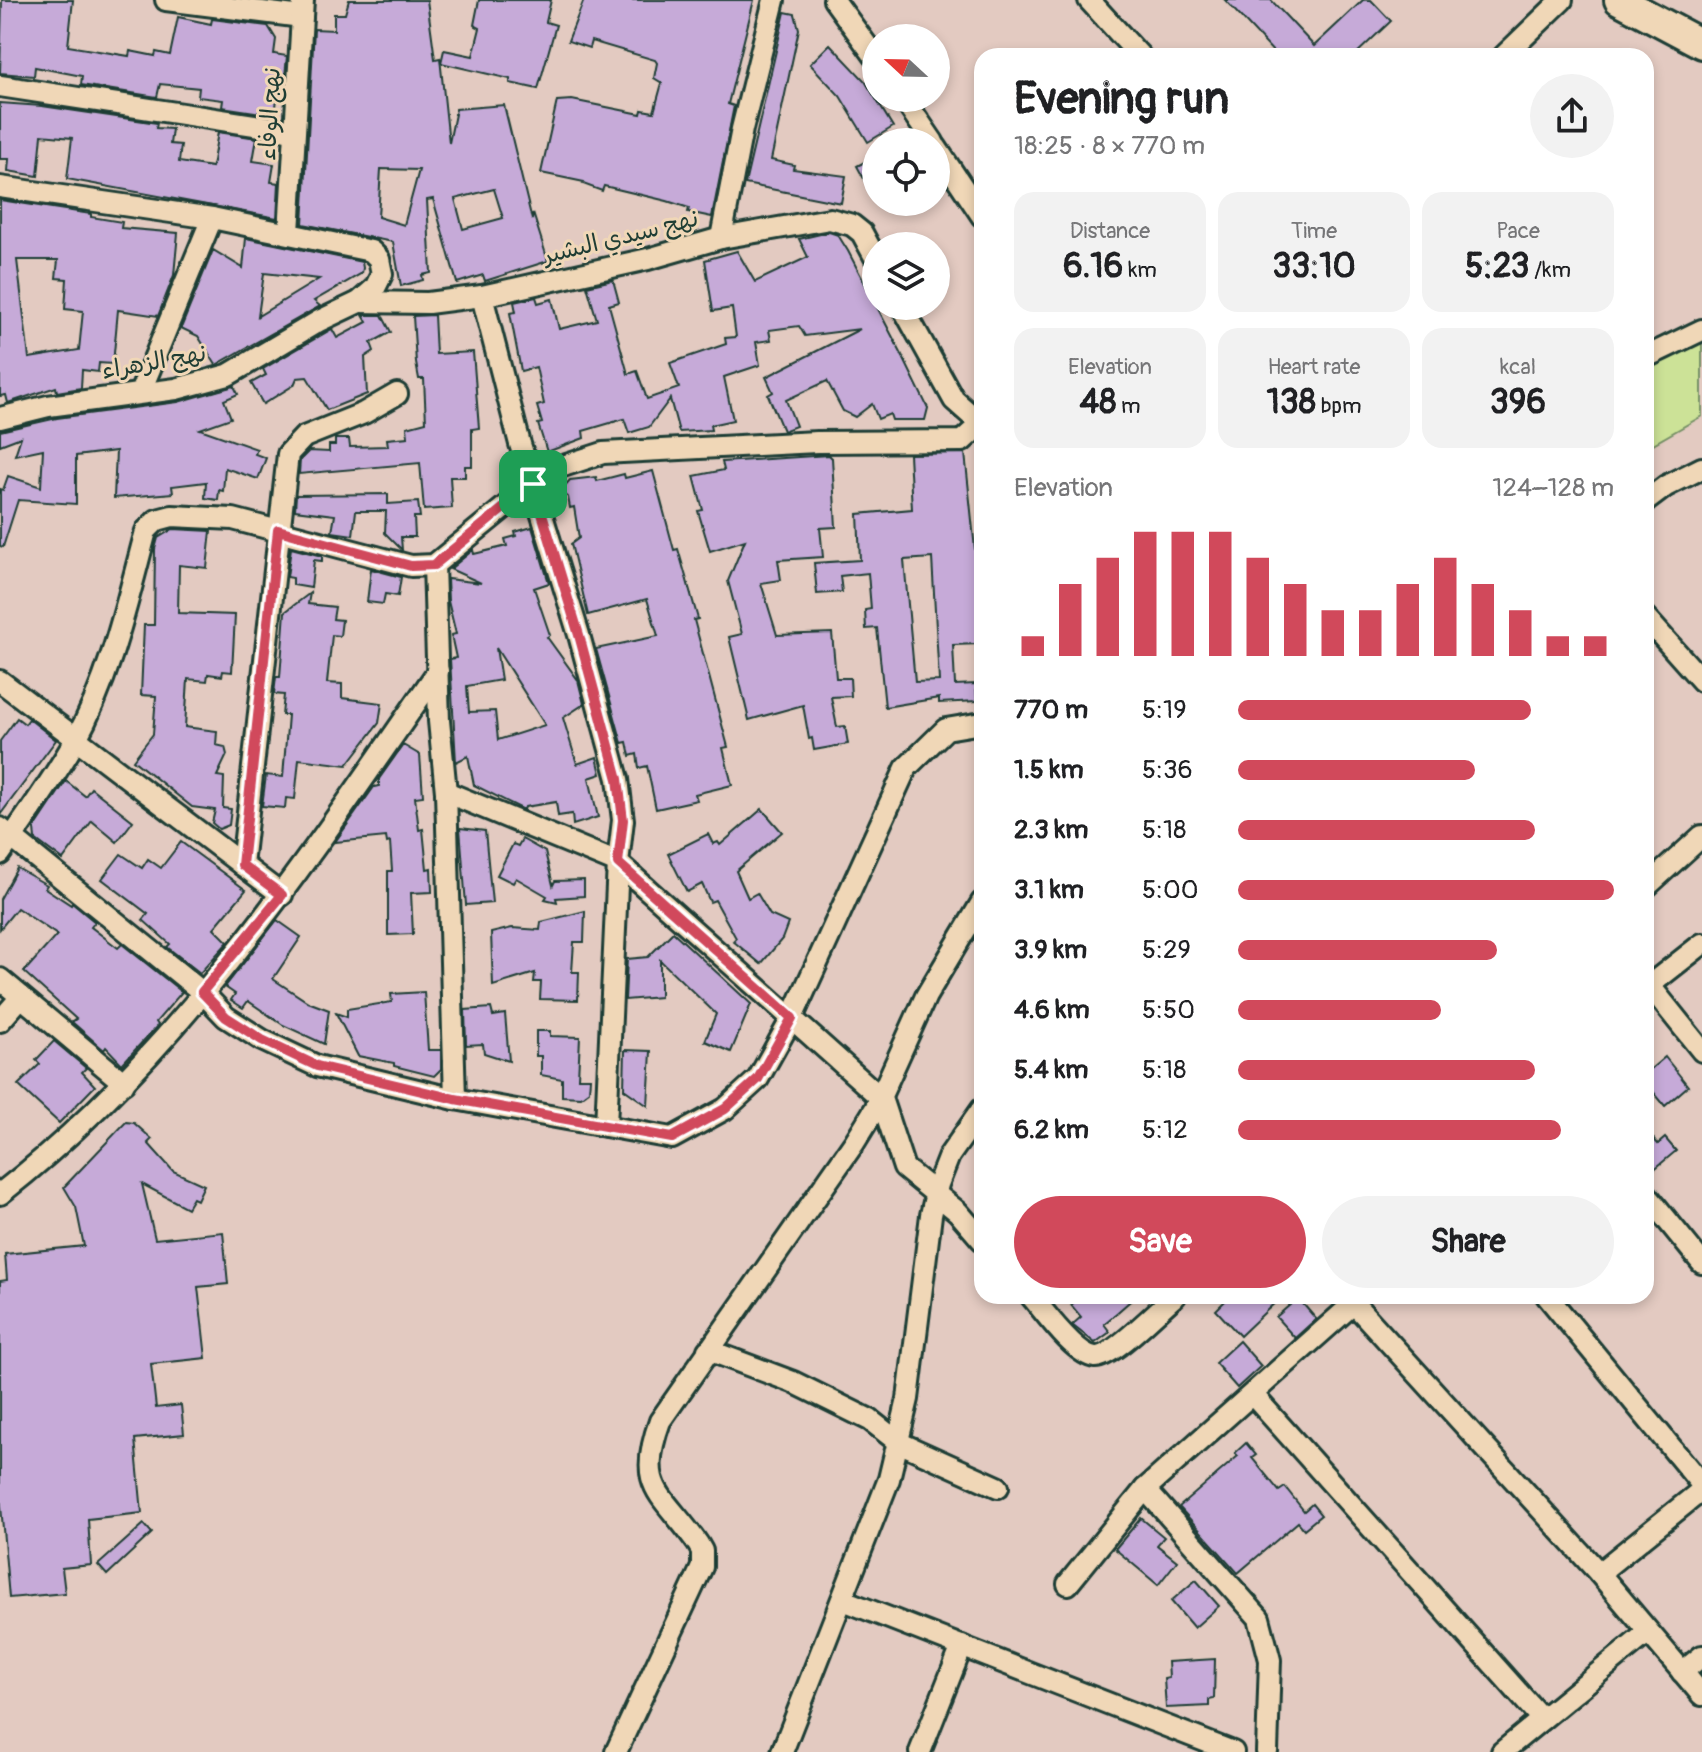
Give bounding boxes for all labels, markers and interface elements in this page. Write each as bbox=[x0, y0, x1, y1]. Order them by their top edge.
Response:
north arrow bbox=[862, 24, 950, 112]
map controls bbox=[862, 24, 950, 320]
street label: نهج الوفاء bbox=[253, 67, 288, 162]
text: Evening run bbox=[1014, 72, 1229, 127]
button: share bbox=[1530, 74, 1614, 158]
button: locate bbox=[862, 128, 950, 216]
text: 18:25 · 8 × 770 m bbox=[1014, 130, 1205, 162]
street label: نهج سيدي البشير bbox=[539, 204, 702, 273]
text: Distance bbox=[1070, 217, 1150, 245]
text: Time bbox=[1291, 217, 1337, 245]
text: Pace bbox=[1496, 217, 1540, 245]
button: layers bbox=[862, 232, 950, 320]
text: 6.16 bbox=[1063, 245, 1123, 288]
text: 33:10 bbox=[1272, 245, 1356, 288]
text: 5:23 bbox=[1465, 245, 1530, 288]
text: km bbox=[1123, 256, 1157, 284]
text: /km bbox=[1530, 256, 1571, 284]
street label: نهج الزهراء bbox=[99, 339, 209, 386]
text: Elevation bbox=[1068, 353, 1152, 381]
text: Heart rate bbox=[1268, 353, 1360, 381]
text: kcal bbox=[1500, 353, 1536, 381]
text: 48 bbox=[1079, 381, 1116, 424]
text: 138 bbox=[1267, 381, 1316, 424]
text: 396 bbox=[1490, 381, 1546, 424]
text: m bbox=[1116, 392, 1141, 420]
text: bpm bbox=[1316, 392, 1361, 420]
pin bbox=[499, 450, 567, 518]
icon: arrive bbox=[511, 462, 555, 506]
text: Elevation bbox=[1014, 472, 1113, 504]
text: 124–128 m bbox=[1492, 472, 1614, 504]
text: 770 m bbox=[1014, 694, 1088, 726]
text: 5:19 bbox=[1142, 694, 1187, 726]
text: 1.5 km bbox=[1014, 754, 1084, 786]
text: 5:36 bbox=[1142, 754, 1193, 786]
text: 2.3 km bbox=[1014, 814, 1088, 846]
text: 5:18 bbox=[1142, 814, 1186, 846]
text: 3.1 km bbox=[1014, 874, 1084, 906]
text: 5:00 bbox=[1142, 874, 1199, 906]
text: 3.9 km bbox=[1014, 934, 1087, 966]
text: 5:29 bbox=[1142, 934, 1191, 966]
text: 4.6 km bbox=[1014, 994, 1089, 1026]
text: 5:50 bbox=[1142, 994, 1195, 1026]
text: 5.4 km bbox=[1014, 1054, 1088, 1086]
text: 5:18 bbox=[1142, 1054, 1186, 1086]
text: 6.2 km bbox=[1014, 1114, 1089, 1146]
text: 5:12 bbox=[1142, 1114, 1188, 1146]
button: Save bbox=[1014, 1196, 1306, 1288]
button: Share bbox=[1322, 1196, 1614, 1288]

